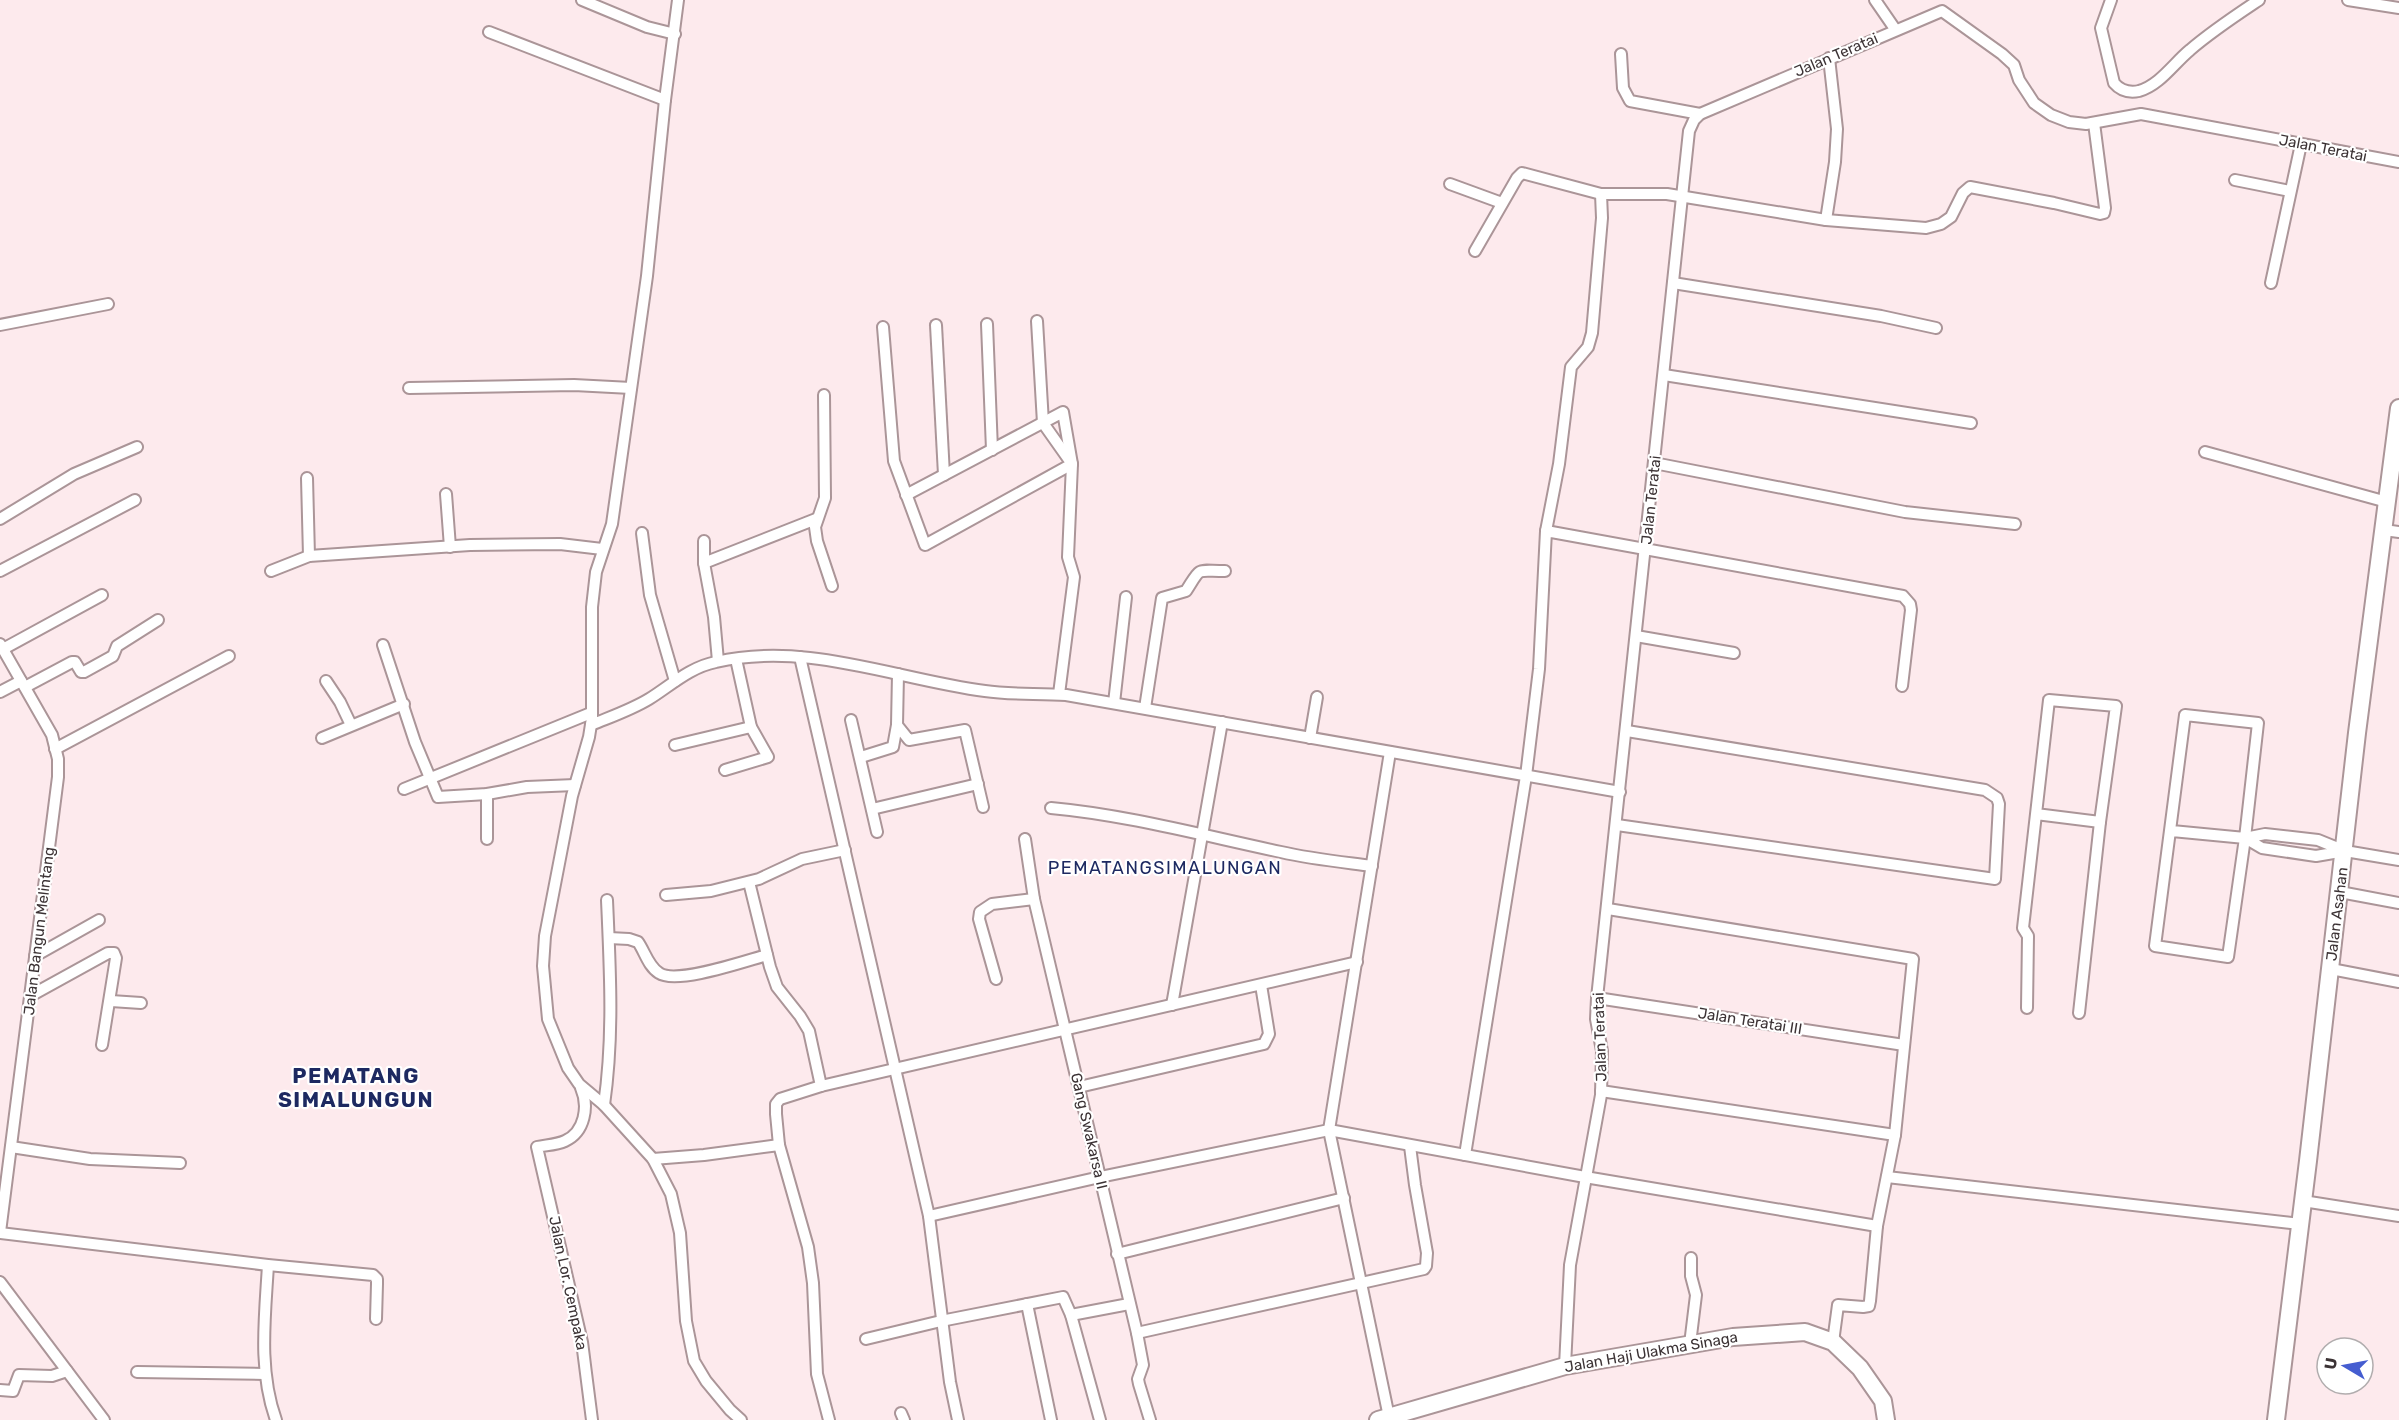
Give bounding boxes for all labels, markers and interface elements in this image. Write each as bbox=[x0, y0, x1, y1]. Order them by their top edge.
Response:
street label: Jalan Teratai bbox=[1791, 29, 1881, 81]
street label: Jalan Teratai bbox=[2277, 131, 2369, 165]
street label: Jalan Teratai bbox=[1637, 455, 1665, 545]
street label: Jalan Bangun Melintang bbox=[20, 846, 58, 1016]
district label: PEMATANGSIMALUNGAN bbox=[1048, 857, 1282, 879]
street label: Jalan Asahan bbox=[2322, 866, 2352, 962]
street label: Jalan Teratai bbox=[1589, 992, 1611, 1082]
street label: Jalan Teratai III bbox=[1697, 1004, 1803, 1038]
district label: PEMATANG SIMALUNGUN bbox=[278, 1063, 434, 1112]
street label: Gang Swakarsa II bbox=[1067, 1071, 1111, 1191]
street label: Jalan Lor. Cempaka bbox=[545, 1214, 591, 1352]
street label: Jalan Haji Ulakma Sinaga bbox=[1563, 1328, 1739, 1376]
north arrow bbox=[2315, 1336, 2375, 1396]
text: U bbox=[2320, 1356, 2341, 1371]

